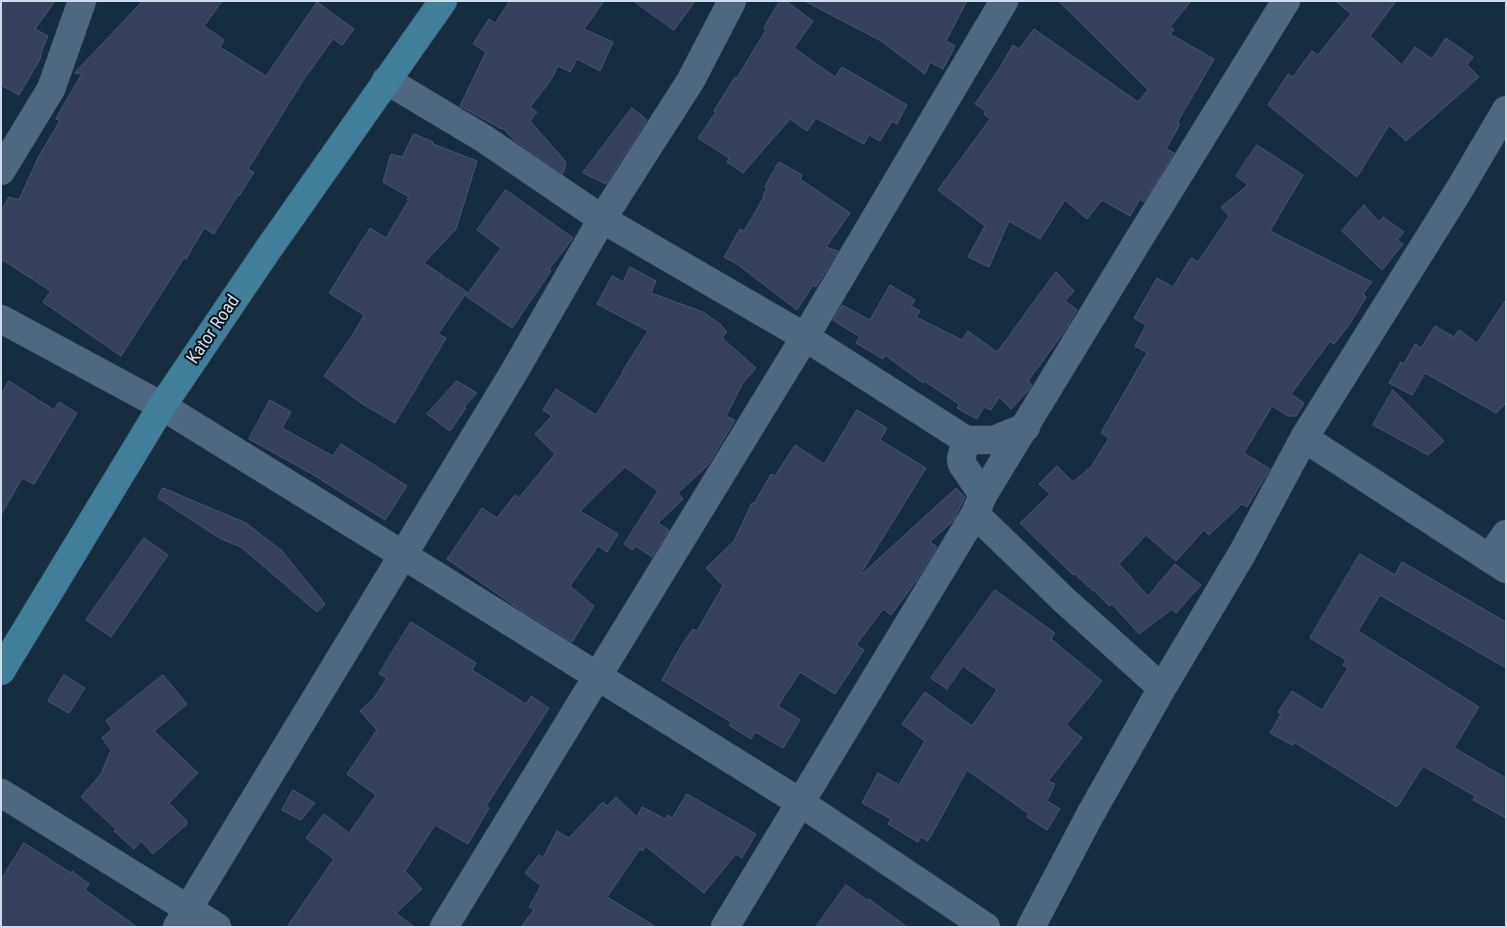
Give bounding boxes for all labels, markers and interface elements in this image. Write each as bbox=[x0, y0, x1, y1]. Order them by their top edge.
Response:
street label: Kator Road bbox=[183, 291, 245, 369]

